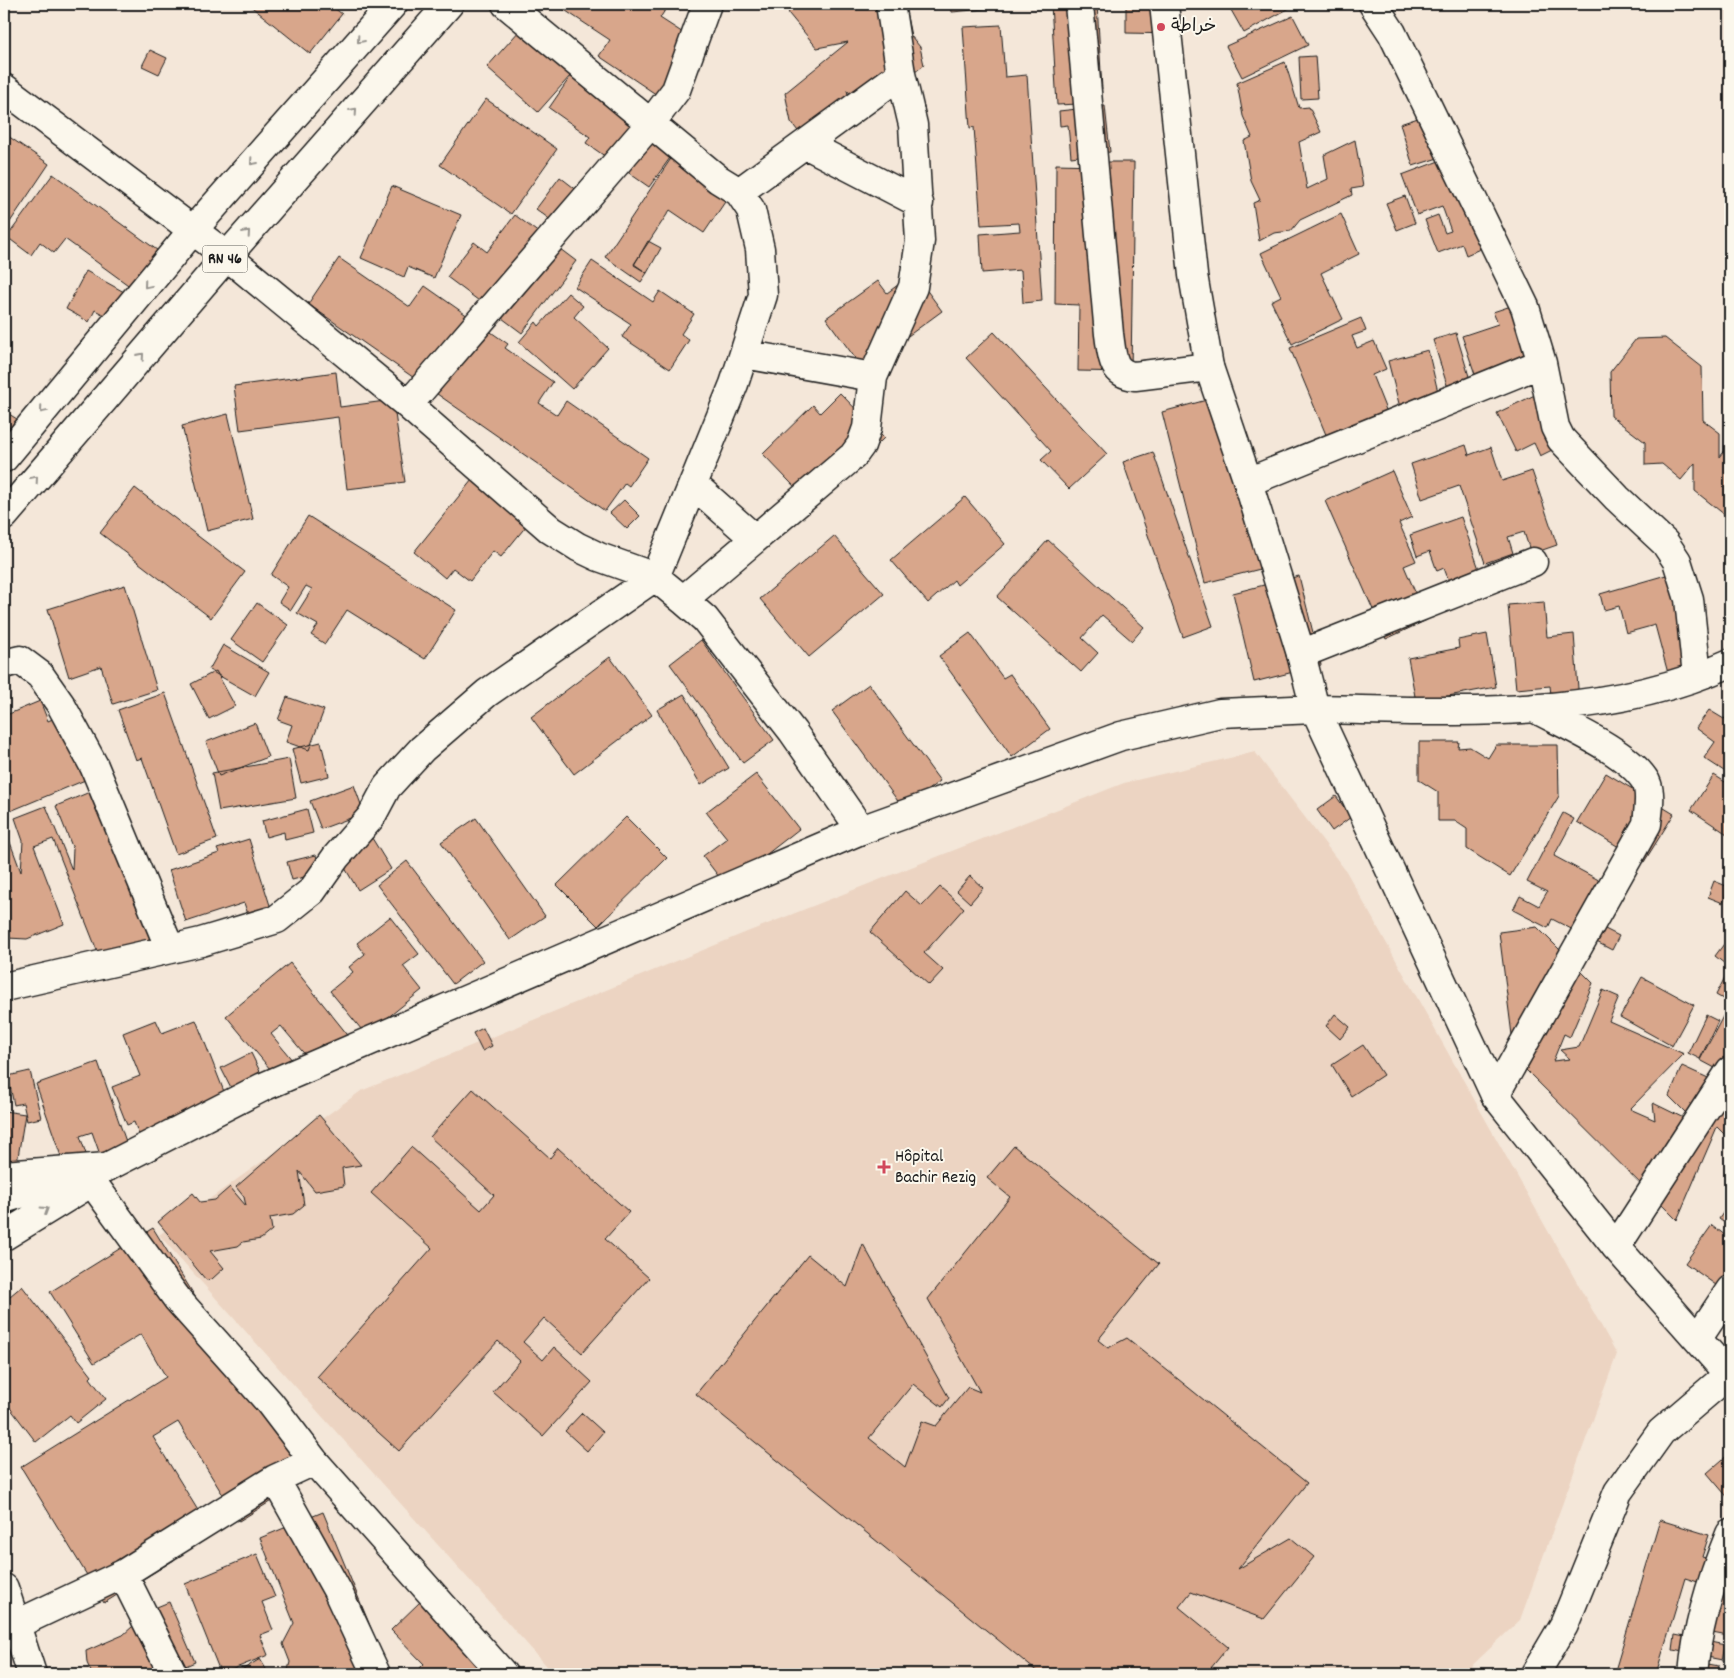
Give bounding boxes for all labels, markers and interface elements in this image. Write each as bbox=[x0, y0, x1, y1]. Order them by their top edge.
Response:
place label: خراطة bbox=[1171, 15, 1216, 40]
marker: خراطة bbox=[1155, 21, 1167, 33]
one-way arrow bbox=[357, 35, 366, 44]
one-way arrow bbox=[349, 107, 358, 116]
one-way arrow bbox=[250, 156, 259, 165]
one-way arrow bbox=[241, 229, 250, 238]
road number: RN 46 bbox=[202, 245, 248, 272]
one-way arrow bbox=[143, 280, 152, 289]
one-way arrow bbox=[136, 353, 144, 362]
one-way arrow bbox=[40, 405, 49, 414]
one-way arrow bbox=[30, 476, 39, 485]
place label: Hôpital Bachir Rezig bbox=[895, 1145, 976, 1191]
marker: Hôpital Bachir Rezig bbox=[877, 1160, 891, 1174]
one-way arrow bbox=[40, 1207, 49, 1217]

